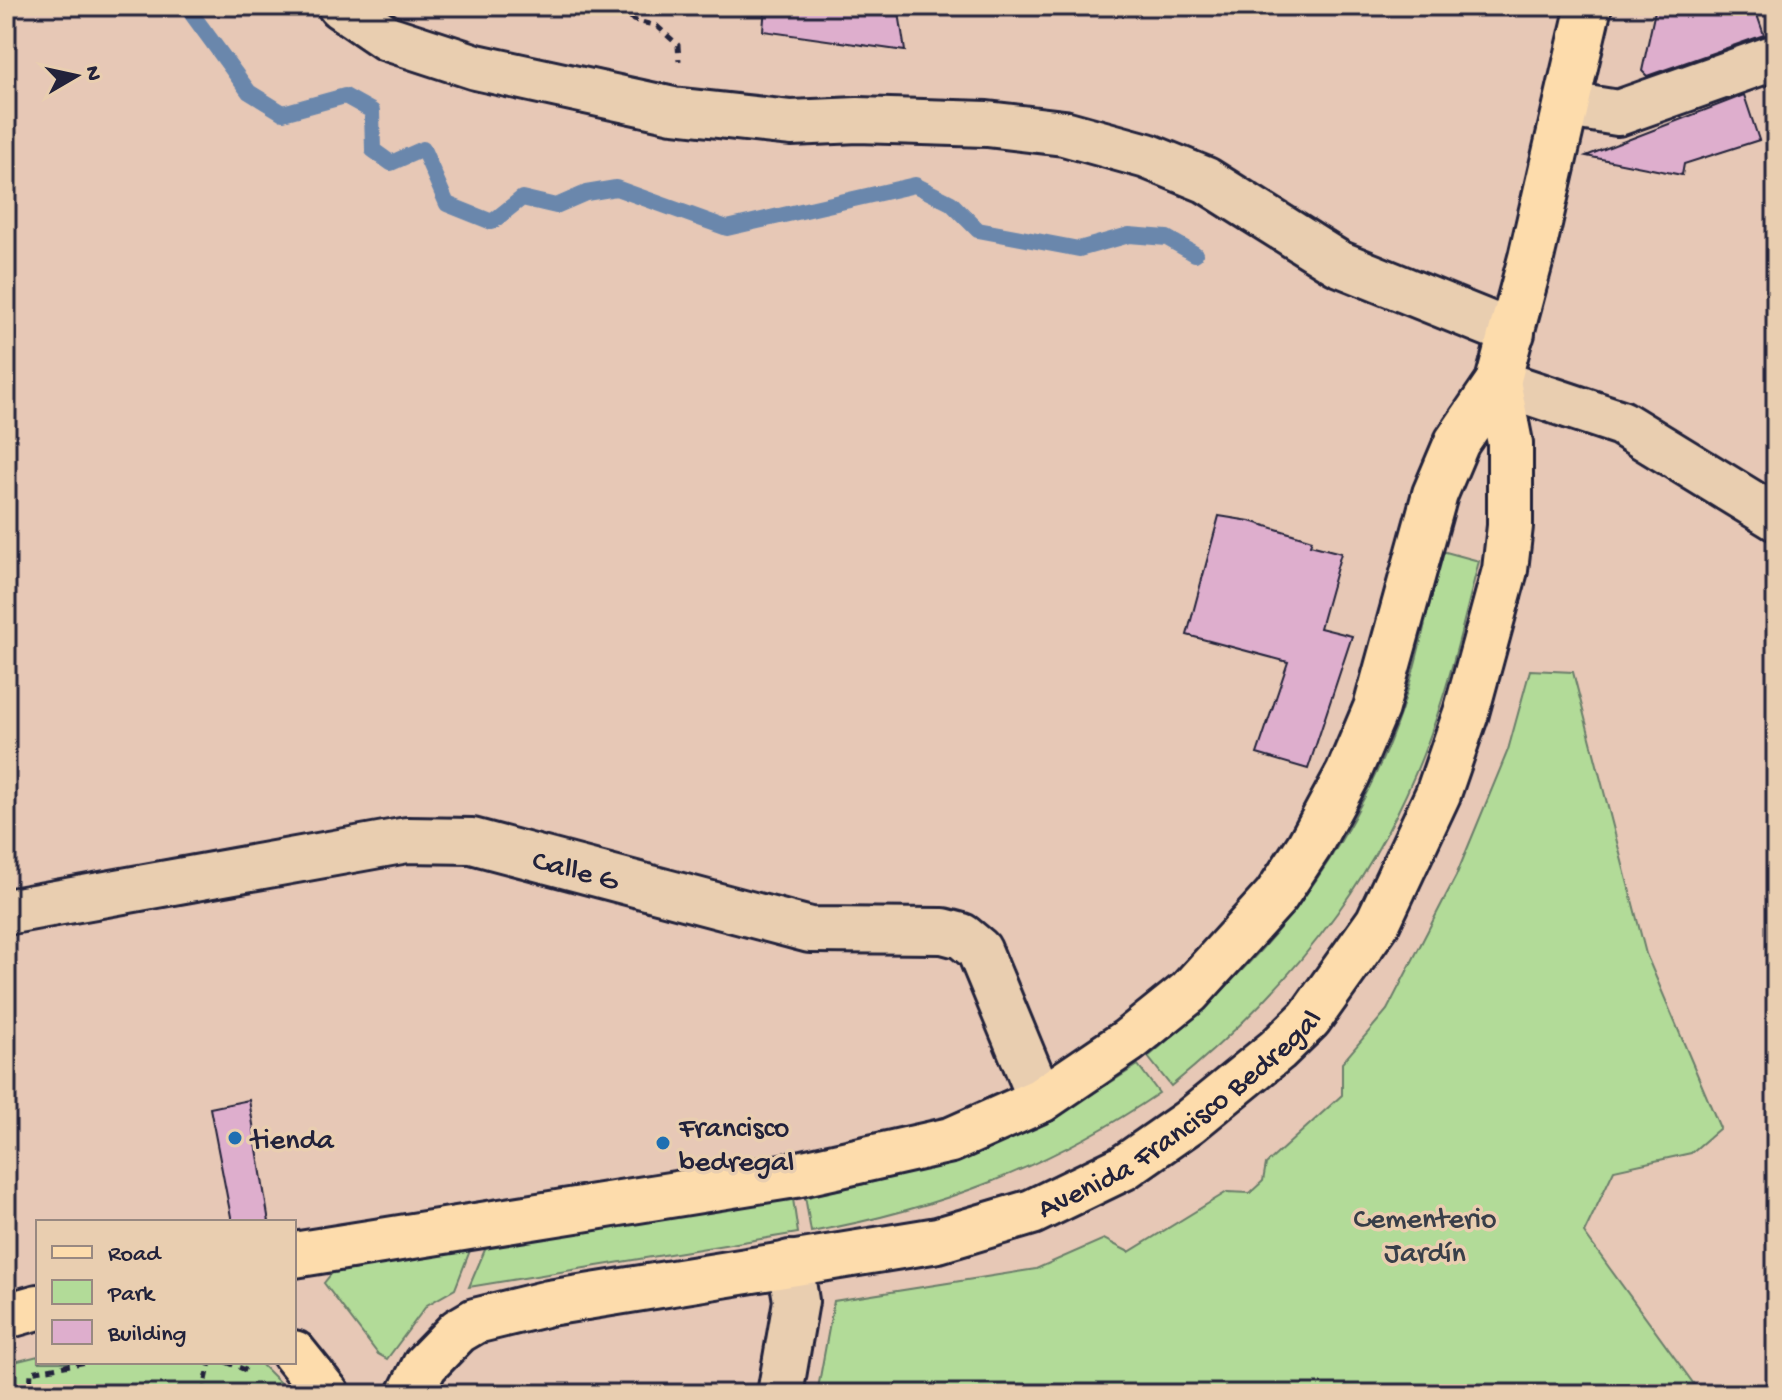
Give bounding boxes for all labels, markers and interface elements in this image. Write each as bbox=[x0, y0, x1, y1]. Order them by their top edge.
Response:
north arrow bbox=[36, 36, 116, 116]
text: N bbox=[78, 64, 106, 83]
street label: Calle G bbox=[528, 845, 623, 901]
street label: Avenida Francisco Bedregal bbox=[1033, 1004, 1332, 1229]
place label: Francisco bedregal bbox=[678, 1113, 794, 1182]
place label: tienda bbox=[249, 1125, 335, 1160]
marker: tienda bbox=[226, 1129, 244, 1147]
marker: Francisco bedregal bbox=[654, 1134, 672, 1152]
park label: Cementerio Jardín bbox=[1353, 1204, 1497, 1273]
legend bbox=[36, 1220, 296, 1364]
text: Road bbox=[108, 1241, 162, 1270]
text: Park bbox=[107, 1281, 156, 1310]
text: Building bbox=[107, 1321, 186, 1350]

